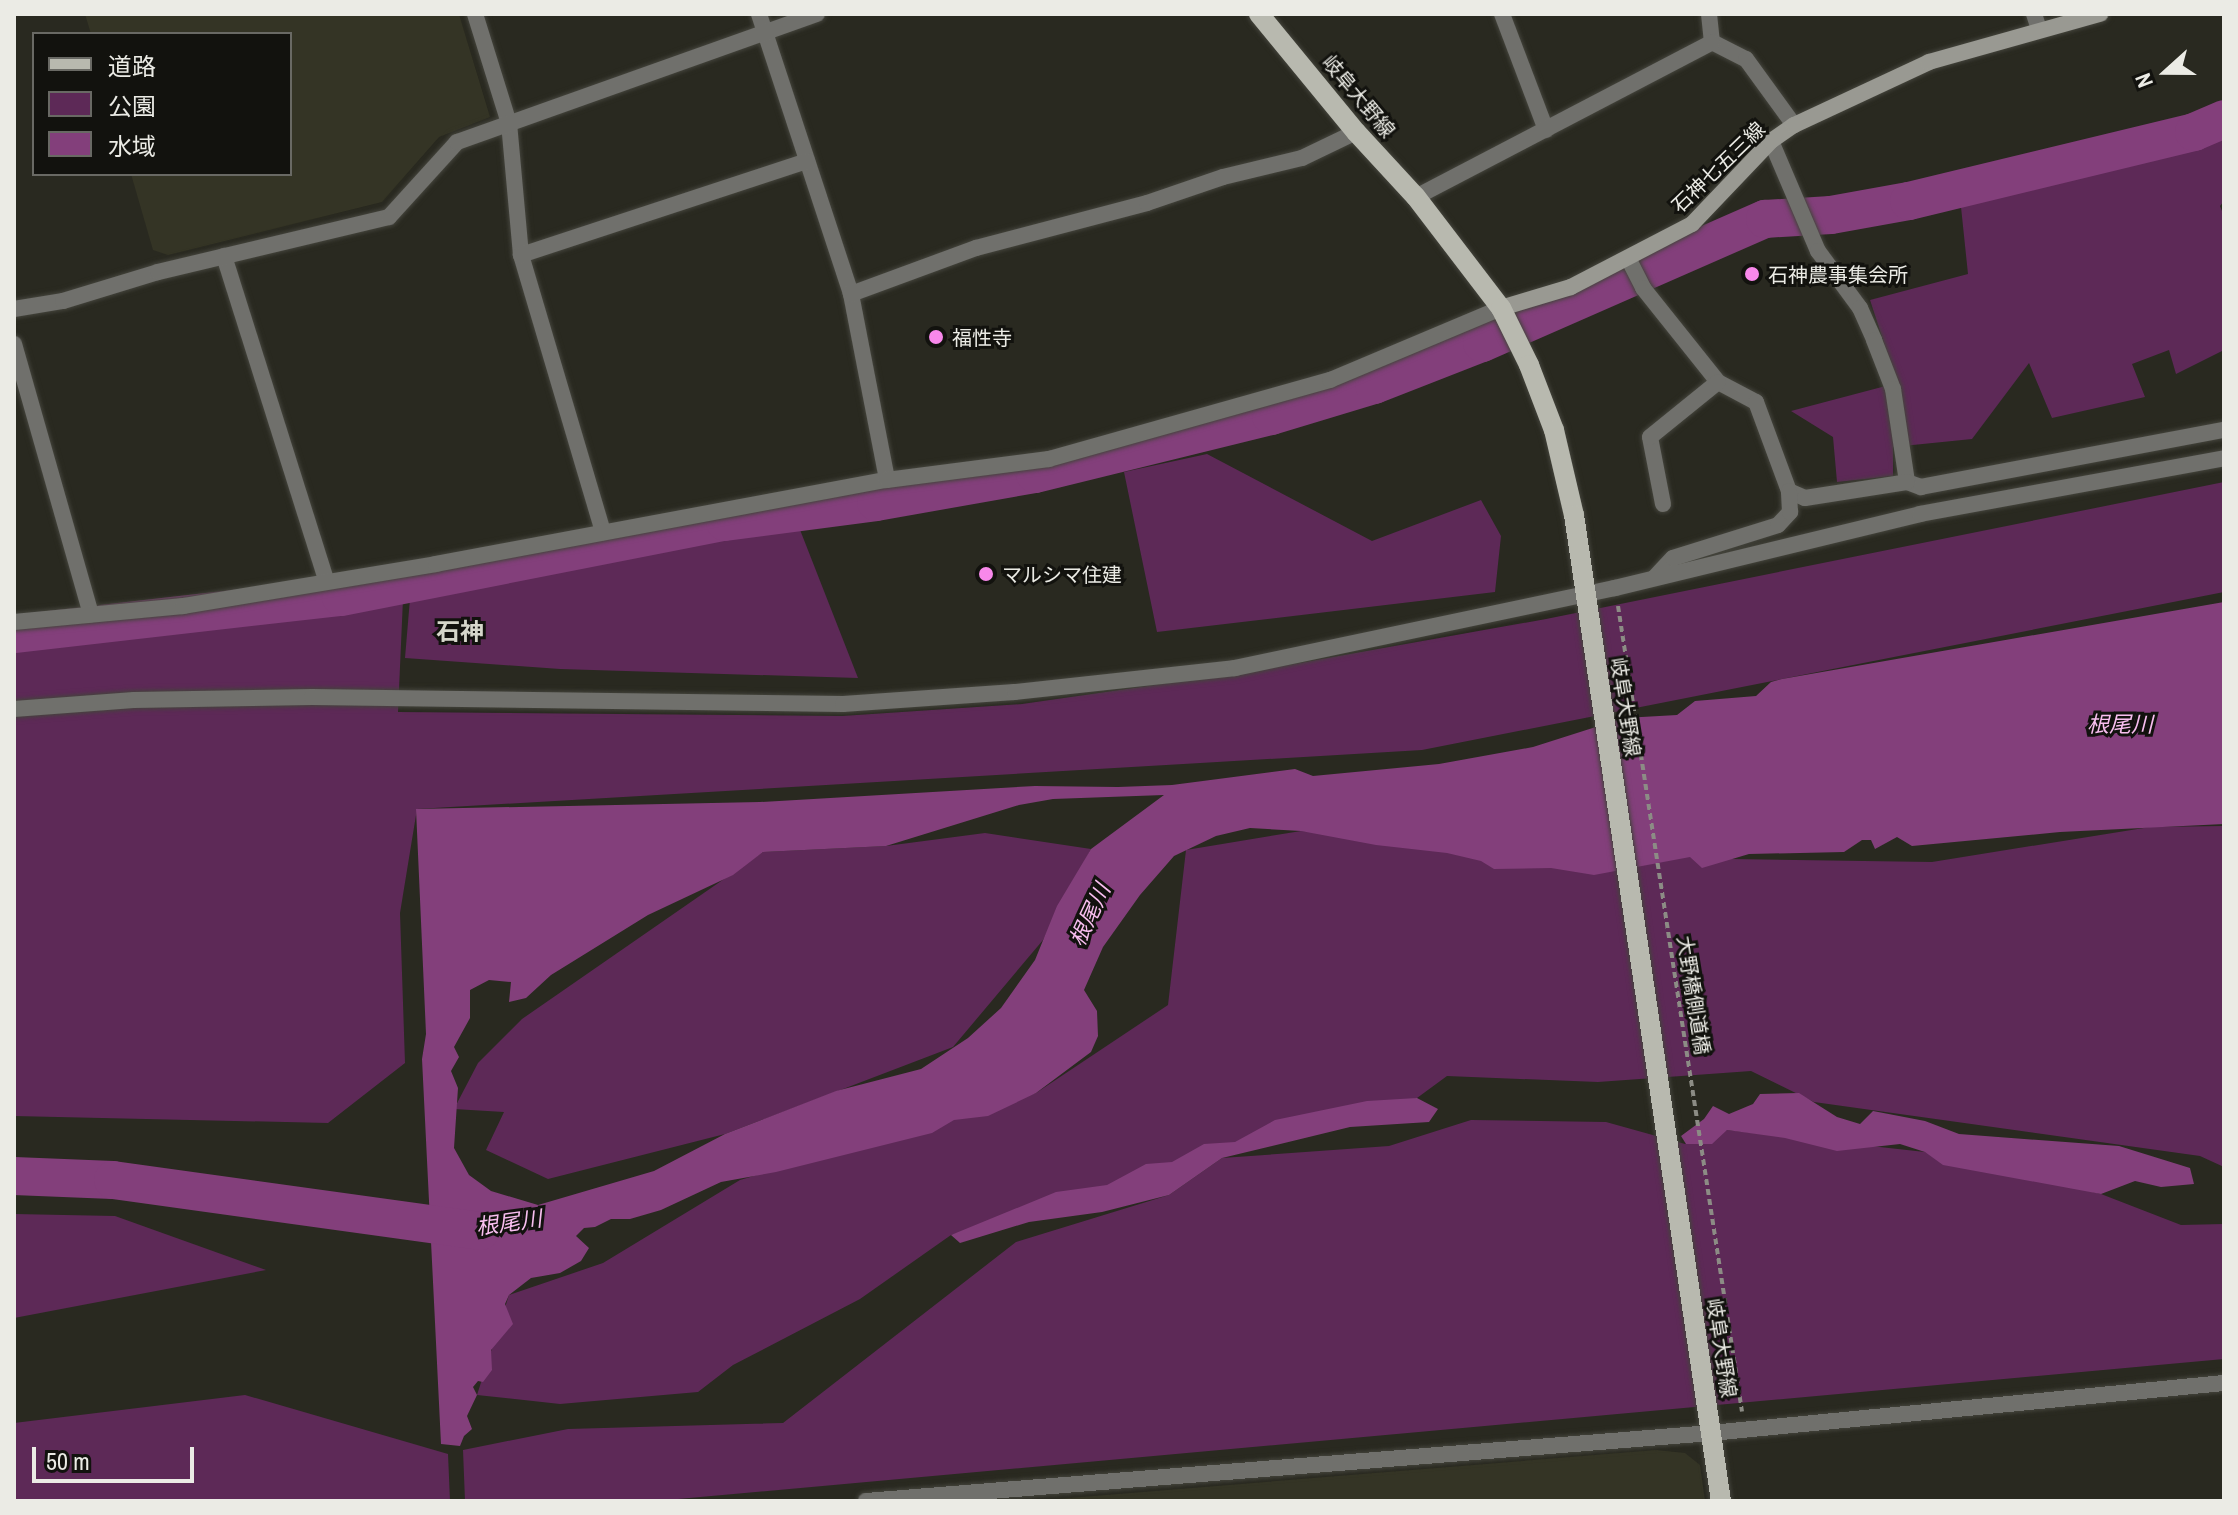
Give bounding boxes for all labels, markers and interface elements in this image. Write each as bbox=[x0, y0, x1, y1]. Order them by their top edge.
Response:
legend bbox=[32, 32, 292, 176]
north arrow bbox=[2126, 32, 2206, 112]
text: 道路 bbox=[108, 50, 156, 82]
street label: 岐阜大野線 bbox=[1318, 50, 1400, 142]
text: N bbox=[2127, 69, 2160, 92]
text: 公園 bbox=[108, 90, 156, 122]
street label: 石神七五三線 bbox=[1667, 117, 1769, 217]
text: 水域 bbox=[108, 130, 156, 162]
place label: 石神農事集会所 bbox=[1768, 262, 1908, 286]
marker: 石神農事集会所 bbox=[1743, 265, 1761, 283]
place label: 福性寺 bbox=[952, 325, 1012, 349]
marker: 福性寺 bbox=[927, 328, 945, 346]
place label: マルシマ住建 bbox=[1002, 562, 1122, 586]
marker: マルシマ住建 bbox=[977, 565, 995, 583]
district label: 石神 bbox=[436, 618, 484, 646]
street label: 岐阜大野線 bbox=[1606, 656, 1646, 758]
water label: 根尾川 bbox=[2087, 712, 2153, 738]
water label: 根尾川 bbox=[1064, 880, 1116, 950]
street label: 大野橋側道橋 bbox=[1673, 934, 1715, 1056]
water label: 根尾川 bbox=[474, 1205, 544, 1241]
street label: 岐阜大野線 bbox=[1702, 1297, 1742, 1399]
scale bar bbox=[36, 1431, 198, 1481]
text: 50 m bbox=[46, 1445, 90, 1477]

